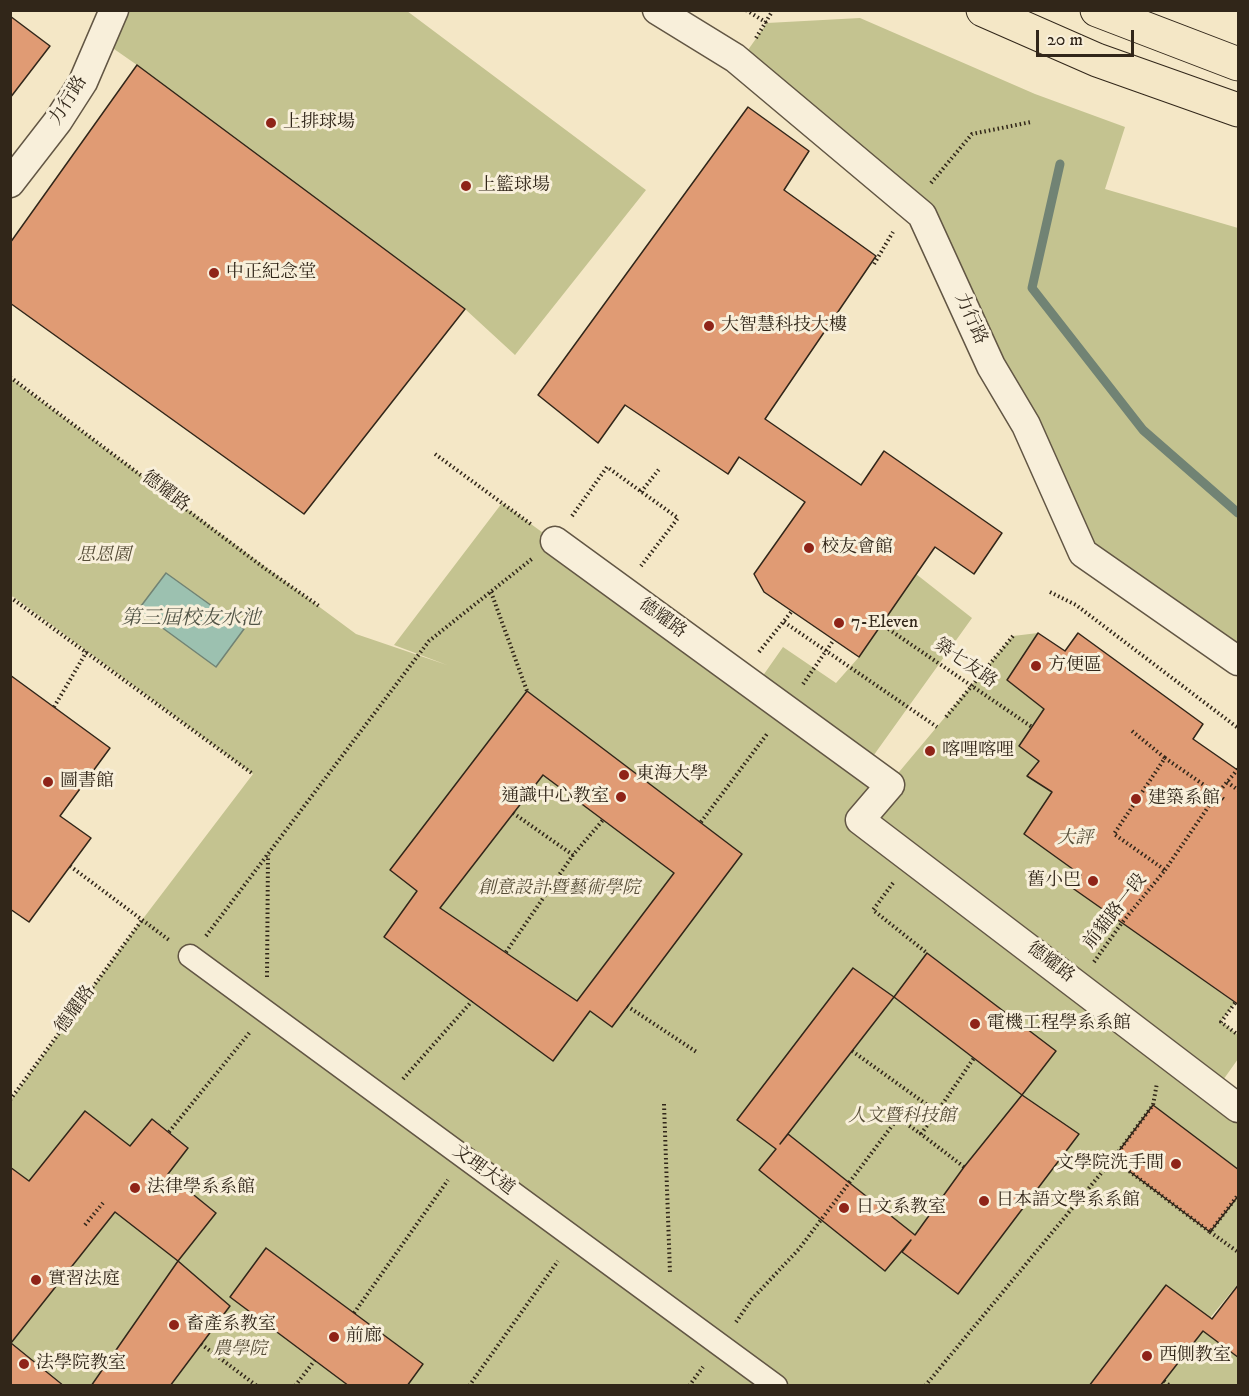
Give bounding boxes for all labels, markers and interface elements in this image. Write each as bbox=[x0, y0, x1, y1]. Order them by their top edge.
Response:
scale bar bbox=[1039, 18, 1136, 56]
text: 20 m bbox=[1047, 29, 1083, 51]
street label: 力行路 bbox=[46, 72, 92, 130]
place label: 上排球場 bbox=[283, 112, 355, 134]
marker: 上排球場 bbox=[264, 116, 278, 130]
place label: 上籃球場 bbox=[478, 175, 550, 197]
marker: 上籃球場 bbox=[459, 179, 473, 193]
place label: 中正紀念堂 bbox=[226, 262, 316, 284]
marker: 中正紀念堂 bbox=[207, 266, 221, 280]
street label: 力行路 bbox=[949, 290, 991, 348]
place label: 大智慧科技大樓 bbox=[721, 315, 847, 337]
marker: 大智慧科技大樓 bbox=[702, 319, 716, 333]
street label: 德耀路 bbox=[137, 467, 193, 517]
place label: 校友會館 bbox=[821, 537, 893, 559]
marker: 校友會館 bbox=[802, 541, 816, 555]
park label: 思恩園 bbox=[77, 545, 131, 567]
street label: 德耀路 bbox=[634, 594, 690, 644]
water label: 第三屆校友水池 bbox=[121, 608, 261, 632]
place label: 7-Eleven bbox=[851, 612, 918, 634]
marker: 7-Eleven bbox=[832, 616, 846, 630]
street label: 築七友路 bbox=[929, 635, 1001, 693]
place label: 方便區 bbox=[1048, 655, 1102, 677]
marker: 方便區 bbox=[1029, 659, 1043, 673]
place label: 喀哩喀哩 bbox=[942, 740, 1014, 762]
marker: 喀哩喀哩 bbox=[923, 744, 937, 758]
place label: 東海大學 bbox=[636, 764, 708, 786]
marker: 東海大學 bbox=[617, 768, 631, 782]
place label: 圖書館 bbox=[60, 771, 114, 793]
marker: 圖書館 bbox=[41, 775, 55, 789]
place label: 通識中心教室 bbox=[501, 786, 609, 808]
place label: 建築系館 bbox=[1148, 788, 1220, 810]
marker: 通識中心教室 bbox=[614, 790, 628, 804]
marker: 建築系館 bbox=[1129, 792, 1143, 806]
park label: 大評 bbox=[1057, 828, 1093, 850]
place label: 舊小巴 bbox=[1027, 870, 1081, 892]
street label: 前貓路一段 bbox=[1080, 870, 1152, 954]
marker: 舊小巴 bbox=[1086, 874, 1100, 888]
park label: 創意設計暨藝術學院 bbox=[478, 878, 640, 900]
street label: 德耀路 bbox=[1022, 938, 1078, 988]
street label: 德耀路 bbox=[51, 982, 101, 1038]
place label: 電機工程學系系館 bbox=[987, 1013, 1131, 1035]
marker: 電機工程學系系館 bbox=[968, 1017, 982, 1031]
park label: 人文暨科技館 bbox=[848, 1106, 956, 1128]
street label: 文理大道 bbox=[448, 1141, 518, 1201]
place label: 文學院洗手間 bbox=[1056, 1153, 1164, 1175]
marker: 文學院洗手間 bbox=[1169, 1157, 1183, 1171]
place label: 法律學系系館 bbox=[147, 1177, 255, 1199]
marker: 法律學系系館 bbox=[128, 1181, 142, 1195]
place label: 日本語文學系系館 bbox=[996, 1190, 1140, 1212]
marker: 日本語文學系系館 bbox=[977, 1194, 991, 1208]
place label: 日文系教室 bbox=[856, 1197, 946, 1219]
marker: 日文系教室 bbox=[837, 1201, 851, 1215]
place label: 實習法庭 bbox=[48, 1269, 120, 1291]
marker: 實習法庭 bbox=[29, 1273, 43, 1287]
place label: 畜產系教室 bbox=[186, 1314, 276, 1336]
marker: 畜產系教室 bbox=[167, 1318, 181, 1332]
place label: 前廊 bbox=[346, 1326, 382, 1348]
marker: 前廊 bbox=[327, 1330, 341, 1344]
park label: 農學院 bbox=[213, 1339, 267, 1361]
place label: 西側教室 bbox=[1159, 1345, 1231, 1367]
marker: 西側教室 bbox=[1140, 1349, 1154, 1363]
place label: 法學院教室 bbox=[36, 1353, 126, 1375]
marker: 法學院教室 bbox=[17, 1357, 31, 1371]

